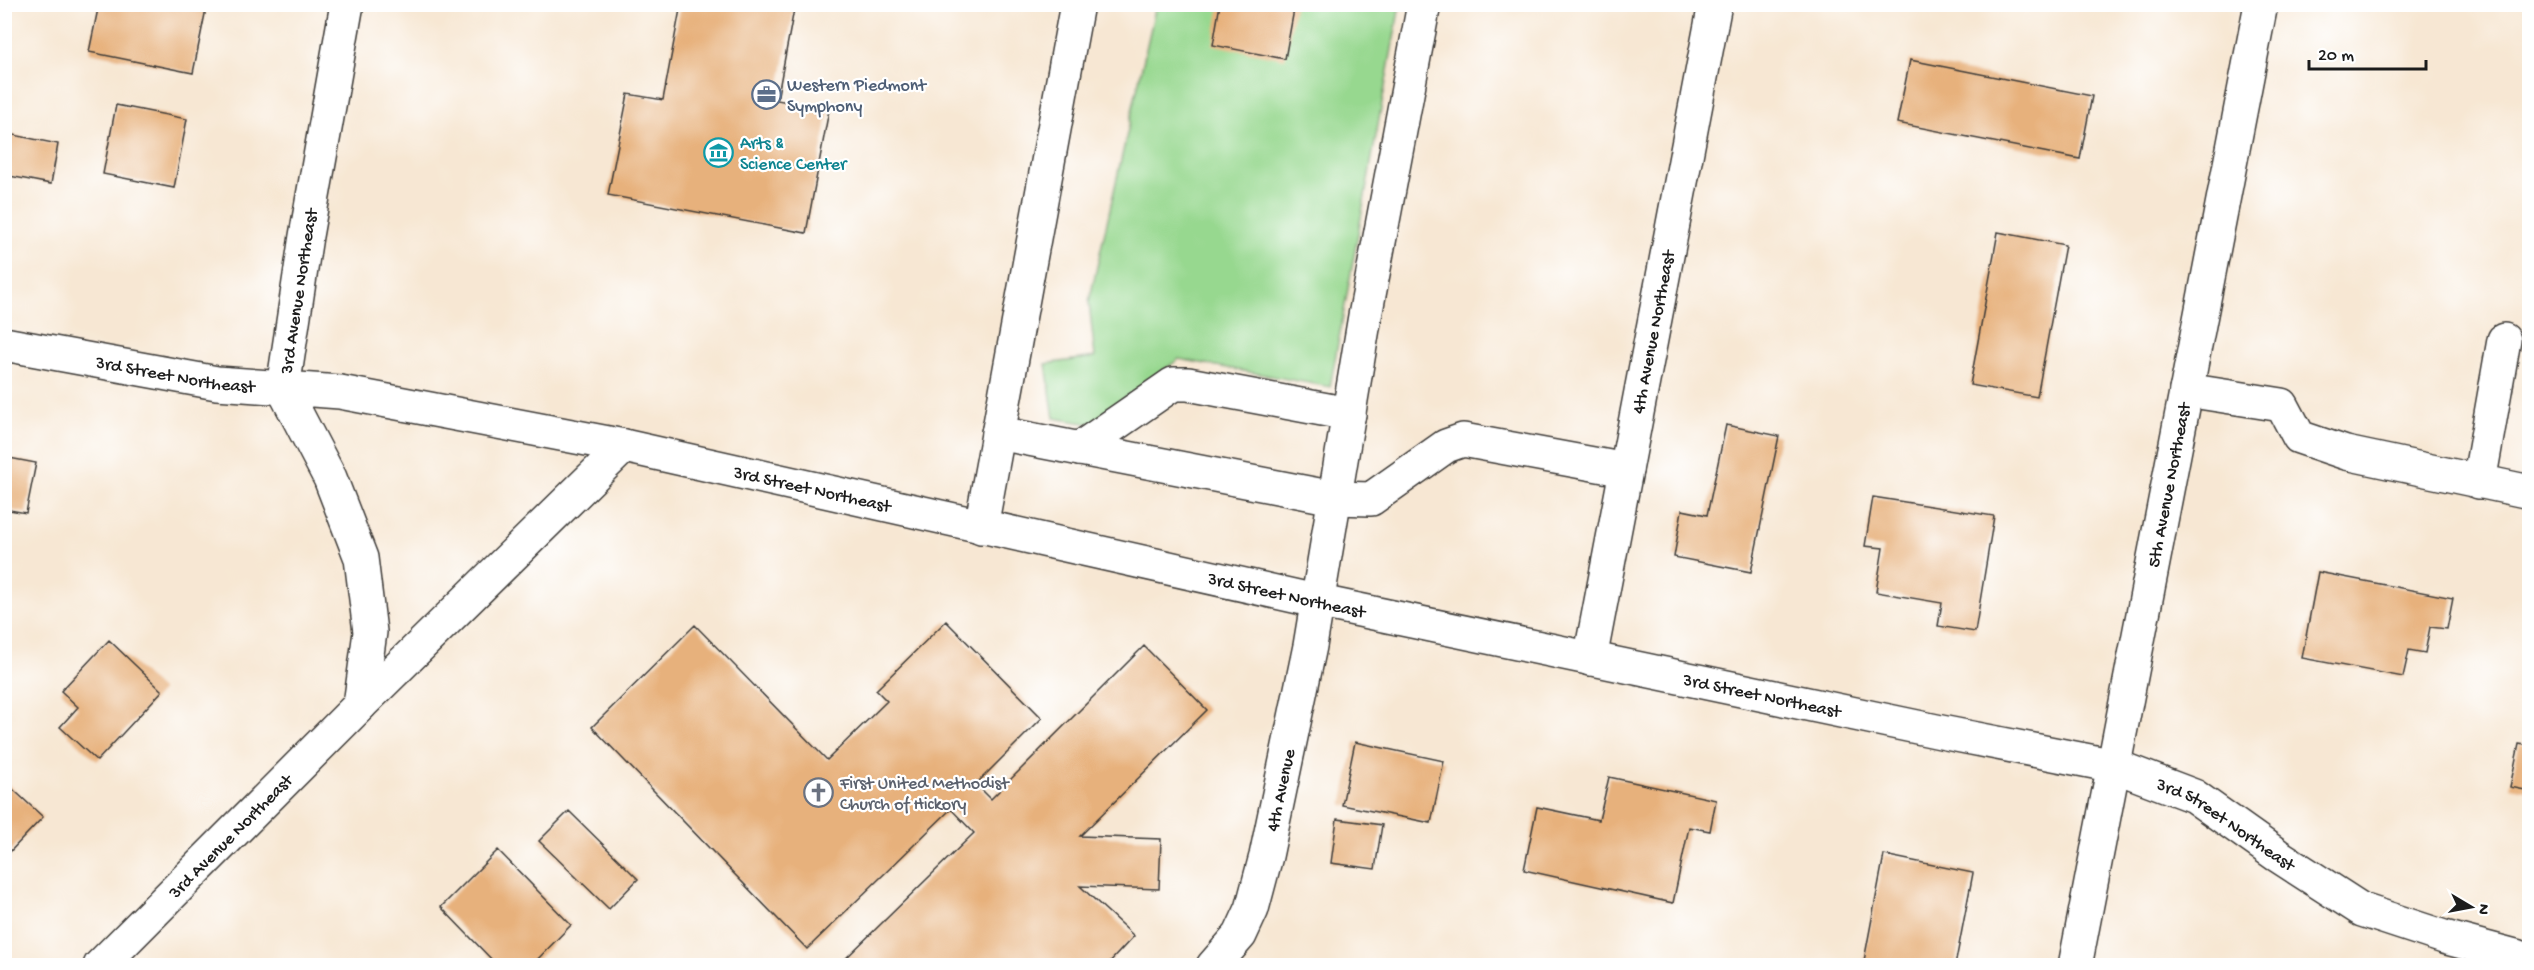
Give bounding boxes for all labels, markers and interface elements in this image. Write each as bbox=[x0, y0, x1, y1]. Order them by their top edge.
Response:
scale bar bbox=[2309, 33, 2426, 71]
text: 20 m bbox=[2318, 46, 2354, 67]
place label: Western Piedmont Symphony bbox=[787, 76, 927, 118]
office icon: Western Piedmont Symphony bbox=[750, 78, 782, 110]
place label: Arts & Science Center bbox=[740, 134, 848, 176]
museum icon: Arts & Science Center bbox=[703, 136, 735, 168]
street label: 3rd Avenue Northeast bbox=[277, 206, 324, 376]
street label: 4th Avenue Northeast bbox=[1629, 247, 1681, 416]
street label: 3rd Street Northeast bbox=[93, 353, 257, 399]
street label: 5th Avenue Northeast bbox=[2144, 400, 2197, 569]
street label: 3rd Street Northeast bbox=[730, 463, 894, 519]
street label: 3rd Street Northeast bbox=[1204, 569, 1368, 624]
street label: 3rd Street Northeast bbox=[1680, 670, 1844, 724]
street label: 4th Avenue bbox=[1263, 747, 1301, 834]
street label: 3rd Avenue Northeast bbox=[165, 770, 299, 905]
place label: First United Methodist Church of Hickory bbox=[839, 774, 1010, 816]
street label: 3rd Street Northeast bbox=[2152, 774, 2300, 878]
church icon: First United Methodist Church of Hickory bbox=[803, 776, 835, 808]
north arrow bbox=[2441, 877, 2501, 937]
text: N bbox=[2472, 902, 2493, 916]

